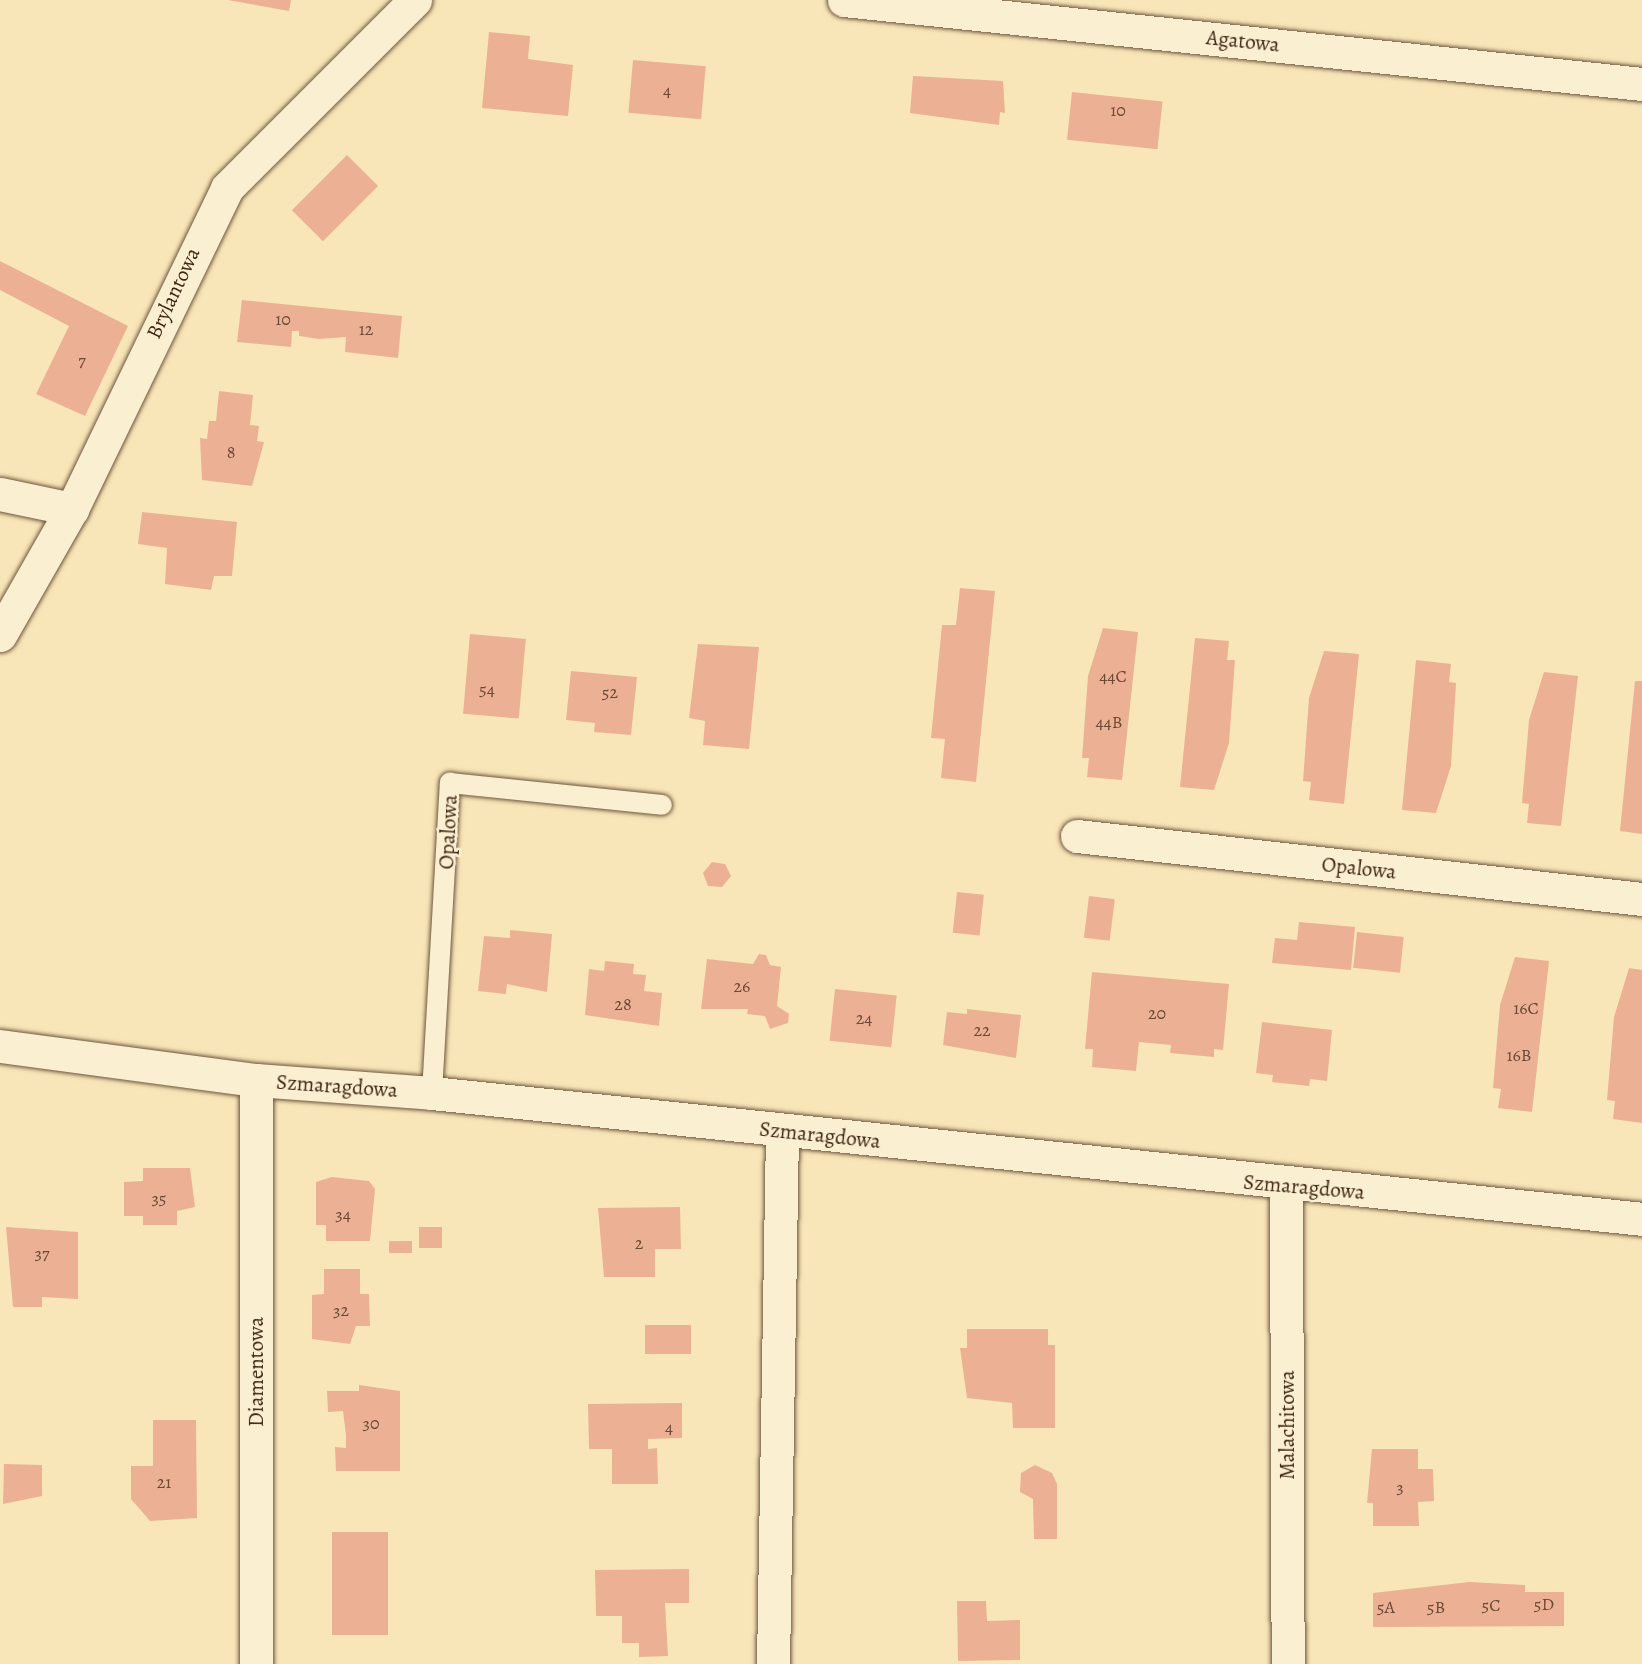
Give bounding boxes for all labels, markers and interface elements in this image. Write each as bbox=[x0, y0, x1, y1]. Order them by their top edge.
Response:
street label: Agatowa bbox=[1205, 25, 1281, 57]
house number: 4 bbox=[663, 79, 671, 101]
house number: 10 bbox=[1110, 99, 1126, 121]
street label: Brylantowa bbox=[141, 243, 205, 343]
house number: 10 bbox=[275, 308, 291, 330]
house number: 12 bbox=[359, 318, 373, 340]
house number: 7 bbox=[78, 349, 86, 371]
house number: 8 bbox=[227, 441, 235, 463]
house number: 44C bbox=[1099, 665, 1127, 687]
house number: 54 bbox=[479, 678, 495, 700]
house number: 52 bbox=[602, 681, 618, 703]
house number: 44B bbox=[1095, 711, 1123, 733]
street label: Opalowa bbox=[433, 794, 463, 870]
street label: Opalowa bbox=[1320, 852, 1398, 884]
house number: 26 bbox=[734, 975, 750, 997]
house number: 28 bbox=[614, 993, 632, 1015]
house number: 16C bbox=[1513, 997, 1539, 1019]
house number: 20 bbox=[1148, 1002, 1166, 1024]
house number: 24 bbox=[856, 1007, 872, 1029]
house number: 22 bbox=[973, 1019, 991, 1041]
house number: 16B bbox=[1506, 1044, 1532, 1066]
street label: Szmaragdowa bbox=[275, 1069, 399, 1103]
street label: Szmaragdowa bbox=[758, 1116, 882, 1154]
street label: Szmaragdowa bbox=[1242, 1169, 1366, 1205]
house number: 35 bbox=[151, 1187, 167, 1209]
house number: 34 bbox=[335, 1203, 351, 1225]
house number: 2 bbox=[635, 1232, 643, 1254]
house number: 37 bbox=[34, 1242, 50, 1264]
house number: 32 bbox=[333, 1299, 349, 1321]
street label: Diamentowa bbox=[243, 1317, 269, 1427]
street label: Malachitowa bbox=[1274, 1370, 1300, 1480]
house number: 30 bbox=[362, 1412, 380, 1434]
house number: 4 bbox=[665, 1416, 673, 1438]
house number: 21 bbox=[157, 1471, 171, 1493]
house number: 3 bbox=[1396, 1476, 1404, 1498]
house number: 5D bbox=[1534, 1593, 1554, 1615]
house number: 5C bbox=[1481, 1594, 1501, 1616]
house number: 5A bbox=[1377, 1596, 1395, 1618]
house number: 5B bbox=[1427, 1596, 1445, 1618]

